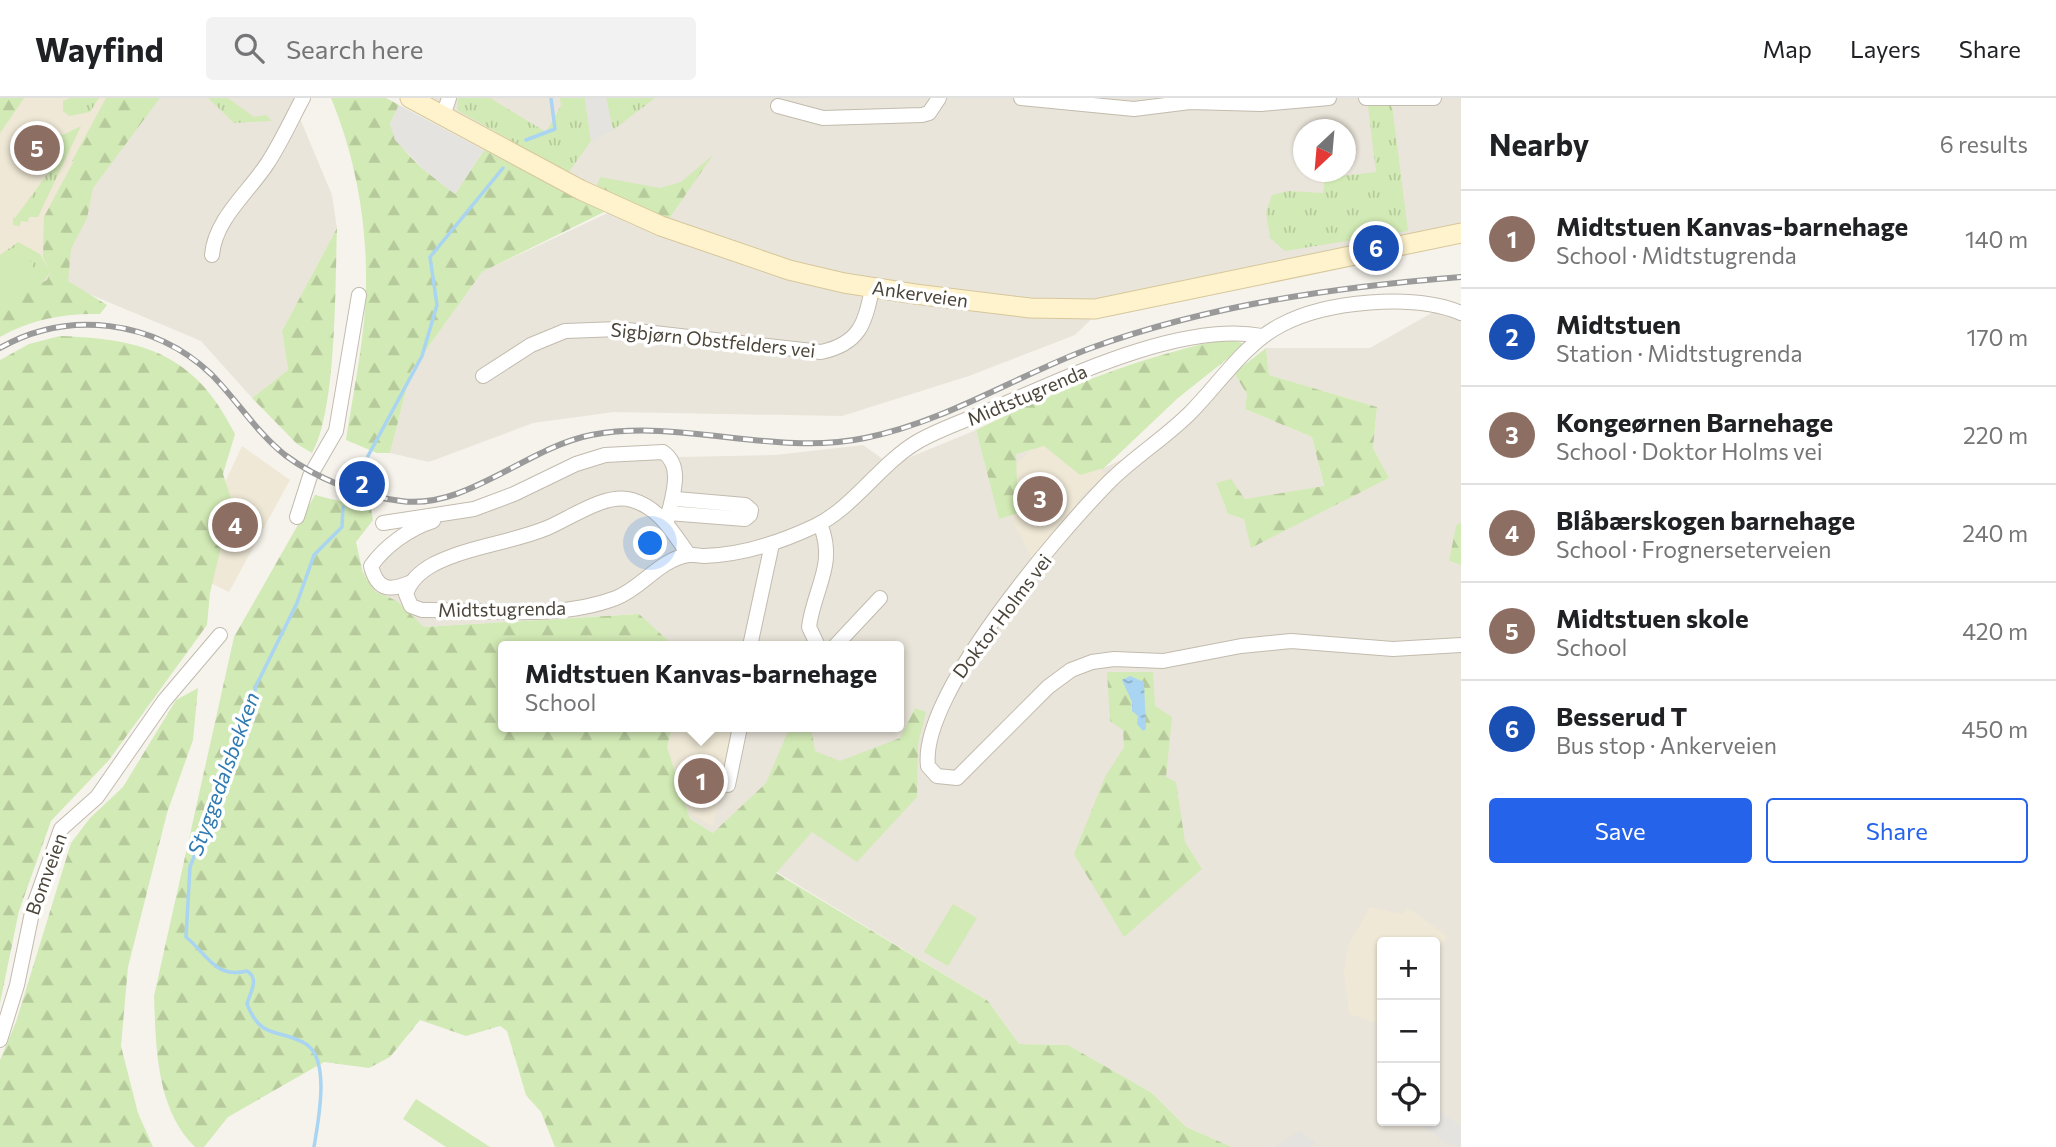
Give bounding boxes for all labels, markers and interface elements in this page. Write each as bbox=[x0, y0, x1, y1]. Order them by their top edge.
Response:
search box bbox=[206, 17, 696, 80]
text: Wayfind bbox=[35, 28, 164, 69]
icon: search bbox=[230, 29, 268, 67]
text: Search here bbox=[286, 33, 423, 64]
text: Map bbox=[1763, 34, 1812, 63]
text: Layers bbox=[1850, 34, 1921, 63]
text: Share bbox=[1959, 34, 2021, 63]
north arrow bbox=[1293, 119, 1356, 182]
pin: 5 bbox=[14, 122, 60, 174]
text: Nearby bbox=[1489, 125, 1589, 162]
text: 6 results bbox=[1940, 130, 2028, 158]
text: Midtstuen Kanvas-barnehage bbox=[1556, 210, 1908, 241]
pin: 6 bbox=[1353, 222, 1399, 274]
text: 1 bbox=[1507, 225, 1517, 253]
text: 140 m bbox=[1965, 225, 2028, 253]
text: School · Midtstugrenda bbox=[1556, 241, 1797, 269]
street label: Ankerveien bbox=[871, 275, 970, 312]
text: Midtstuen bbox=[1556, 308, 1681, 339]
street label: Sigbjørn Obstfelders vei bbox=[610, 317, 816, 362]
text: 2 bbox=[1505, 323, 1519, 351]
text: 170 m bbox=[1967, 323, 2028, 351]
text: Station · Midtstugrenda bbox=[1556, 339, 1802, 367]
street label: Midtstugrenda bbox=[963, 359, 1090, 430]
text: Kongeørnen Barnehage bbox=[1556, 406, 1833, 437]
text: 3 bbox=[1505, 421, 1519, 449]
text: 220 m bbox=[1963, 421, 2028, 449]
text: School · Doktor Holms vei bbox=[1556, 437, 1823, 465]
pin: 2 bbox=[339, 458, 385, 510]
pin: 3 bbox=[1017, 473, 1063, 525]
pin: 4 bbox=[212, 499, 258, 551]
text: Blåbærskogen barnehage bbox=[1556, 504, 1855, 535]
text: 4 bbox=[1505, 519, 1519, 547]
text: 240 m bbox=[1962, 519, 2028, 547]
your location bbox=[633, 526, 667, 560]
text: School · Frognerseterveien bbox=[1556, 535, 1831, 563]
street label: Doktor Holms vei bbox=[947, 549, 1056, 682]
street label: Midtstugrenda bbox=[438, 596, 566, 621]
text: Midtstuen skole bbox=[1556, 602, 1749, 633]
text: 5 bbox=[1505, 617, 1519, 645]
text: 420 m bbox=[1962, 617, 2028, 645]
text: School bbox=[1556, 633, 1627, 661]
popup bbox=[498, 641, 904, 732]
text: Midtstuen Kanvas-barnehage bbox=[525, 657, 877, 688]
water label: Styggedalsbekken bbox=[181, 688, 264, 859]
text: School bbox=[525, 688, 596, 716]
text: Besserud T bbox=[1556, 700, 1687, 731]
text: 6 bbox=[1505, 715, 1519, 743]
text: 450 m bbox=[1962, 715, 2028, 743]
text: Bus stop · Ankerveien bbox=[1556, 731, 1777, 759]
pin: 1 bbox=[678, 755, 724, 807]
button: Save bbox=[1489, 798, 1752, 863]
button: Share bbox=[1766, 798, 2028, 863]
street label: Bomveien bbox=[20, 830, 71, 918]
map controls bbox=[1377, 937, 1440, 1126]
button: + bbox=[1377, 937, 1440, 1000]
button: − bbox=[1377, 1000, 1440, 1063]
button: locate bbox=[1377, 1063, 1440, 1126]

